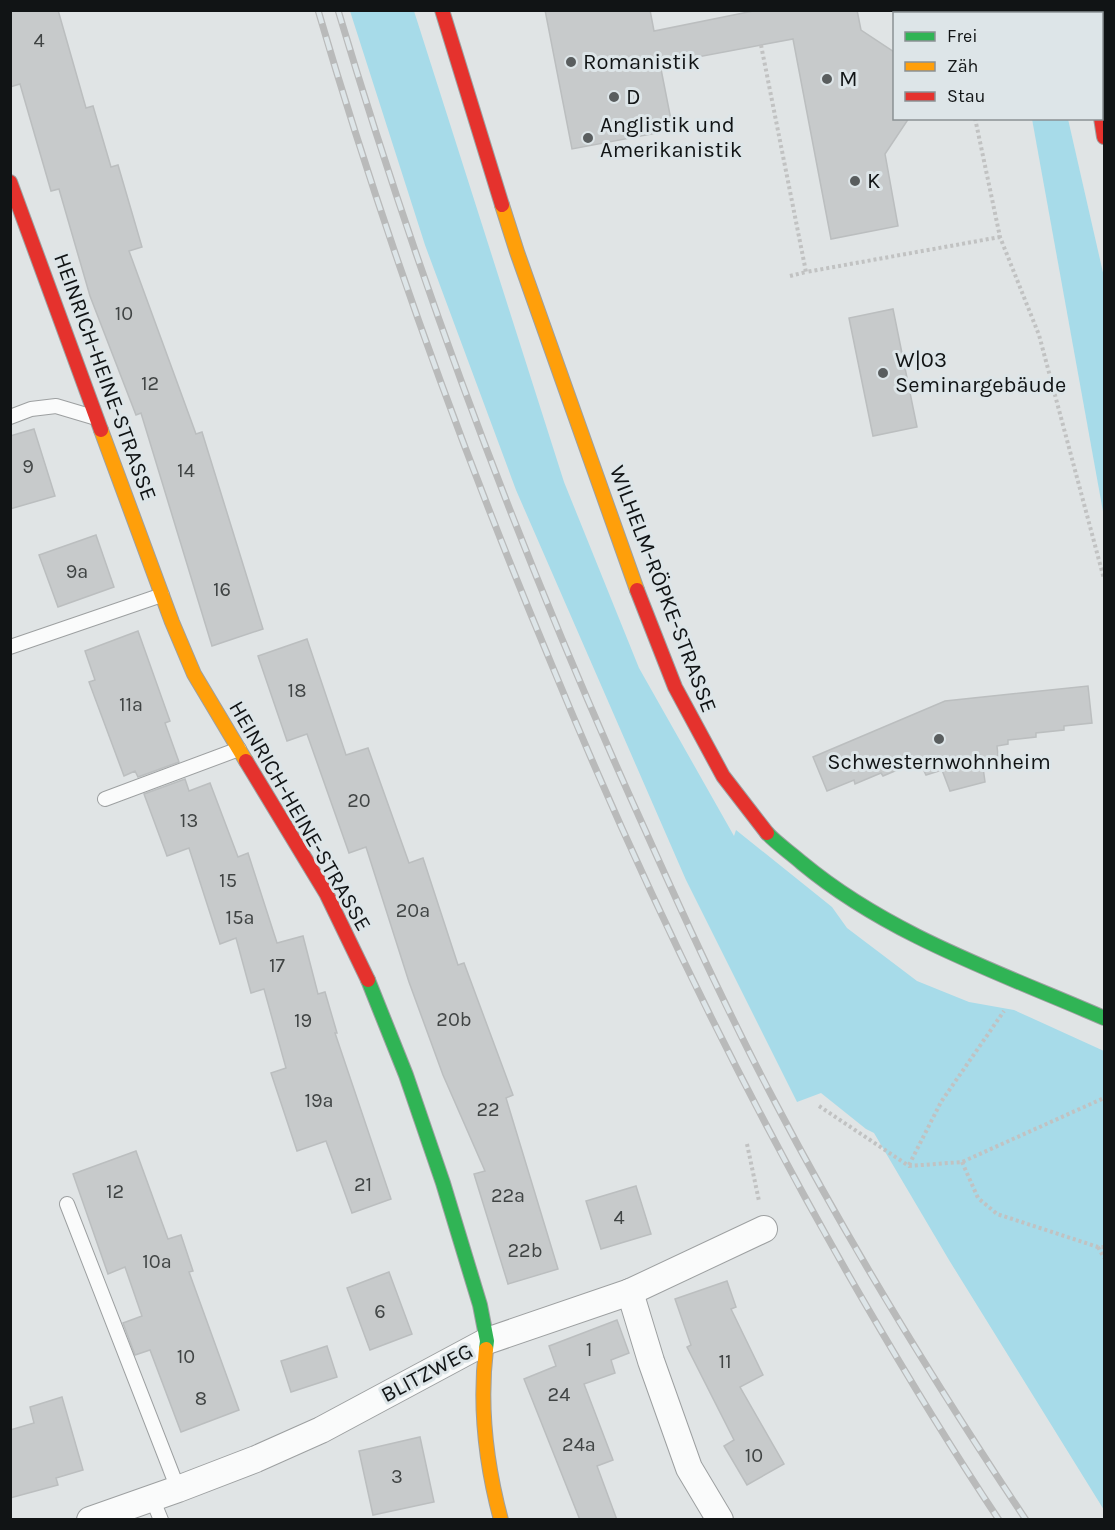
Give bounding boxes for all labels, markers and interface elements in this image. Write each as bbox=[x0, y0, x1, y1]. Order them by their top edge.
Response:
legend bbox=[893, 12, 1103, 120]
text: Frei bbox=[947, 25, 978, 47]
house number: 4 bbox=[33, 29, 45, 52]
place label: Romanistik bbox=[583, 49, 700, 75]
marker: Romanistik bbox=[564, 55, 578, 69]
text: Zäh bbox=[947, 55, 978, 77]
place label: M bbox=[839, 66, 858, 92]
marker: M bbox=[820, 72, 834, 86]
place label: D bbox=[626, 84, 641, 110]
text: Stau bbox=[947, 85, 985, 107]
marker: D bbox=[607, 90, 621, 104]
place label: Anglistik und Amerikanistik bbox=[600, 112, 742, 163]
marker: Anglistik und Amerikanistik bbox=[581, 131, 595, 145]
place label: K bbox=[867, 168, 880, 194]
marker: K bbox=[848, 174, 862, 188]
street label: HEINRICH-HEINE-STRASSE bbox=[48, 250, 162, 504]
house number: 10 bbox=[115, 302, 133, 325]
place label: W|03 Seminargebäude bbox=[895, 347, 1066, 398]
marker: W|03 Seminargebäude bbox=[876, 366, 890, 380]
house number: 12 bbox=[141, 372, 159, 395]
house number: 9 bbox=[22, 455, 34, 478]
house number: 14 bbox=[177, 459, 195, 482]
street label: WILHELM-RÖPKE-STRASSE bbox=[604, 462, 722, 716]
house number: 9a bbox=[66, 560, 88, 583]
house number: 16 bbox=[213, 578, 231, 601]
house number: 18 bbox=[288, 679, 306, 702]
house number: 11a bbox=[119, 693, 143, 716]
street label: HEINRICH-HEINE-STRASSE bbox=[223, 696, 377, 936]
marker: Schwesternwohnheim bbox=[932, 732, 946, 746]
place label: Schwesternwohnheim bbox=[827, 749, 1051, 775]
house number: 20 bbox=[347, 789, 371, 812]
house number: 13 bbox=[180, 809, 198, 832]
house number: 15 bbox=[219, 869, 237, 892]
house number: 20a bbox=[396, 899, 430, 922]
house number: 15a bbox=[226, 906, 254, 929]
house number: 17 bbox=[269, 954, 286, 977]
house number: 20b bbox=[436, 1008, 472, 1031]
house number: 19 bbox=[294, 1009, 312, 1032]
house number: 19a bbox=[304, 1089, 334, 1112]
house number: 22 bbox=[476, 1098, 500, 1121]
house number: 21 bbox=[354, 1173, 372, 1196]
house number: 12 bbox=[106, 1180, 124, 1203]
house number: 22a bbox=[491, 1184, 525, 1207]
house number: 4 bbox=[613, 1206, 625, 1229]
house number: 22b bbox=[507, 1239, 543, 1262]
house number: 10a bbox=[142, 1250, 172, 1273]
house number: 6 bbox=[374, 1300, 386, 1323]
street label: BLITZWEG bbox=[377, 1338, 477, 1408]
house number: 1 bbox=[586, 1338, 592, 1361]
house number: 10 bbox=[177, 1345, 195, 1368]
house number: 11 bbox=[718, 1350, 732, 1373]
house number: 24 bbox=[548, 1383, 570, 1406]
house number: 8 bbox=[195, 1387, 207, 1410]
house number: 24a bbox=[562, 1433, 596, 1456]
house number: 10 bbox=[745, 1444, 763, 1467]
house number: 3 bbox=[391, 1465, 403, 1488]

